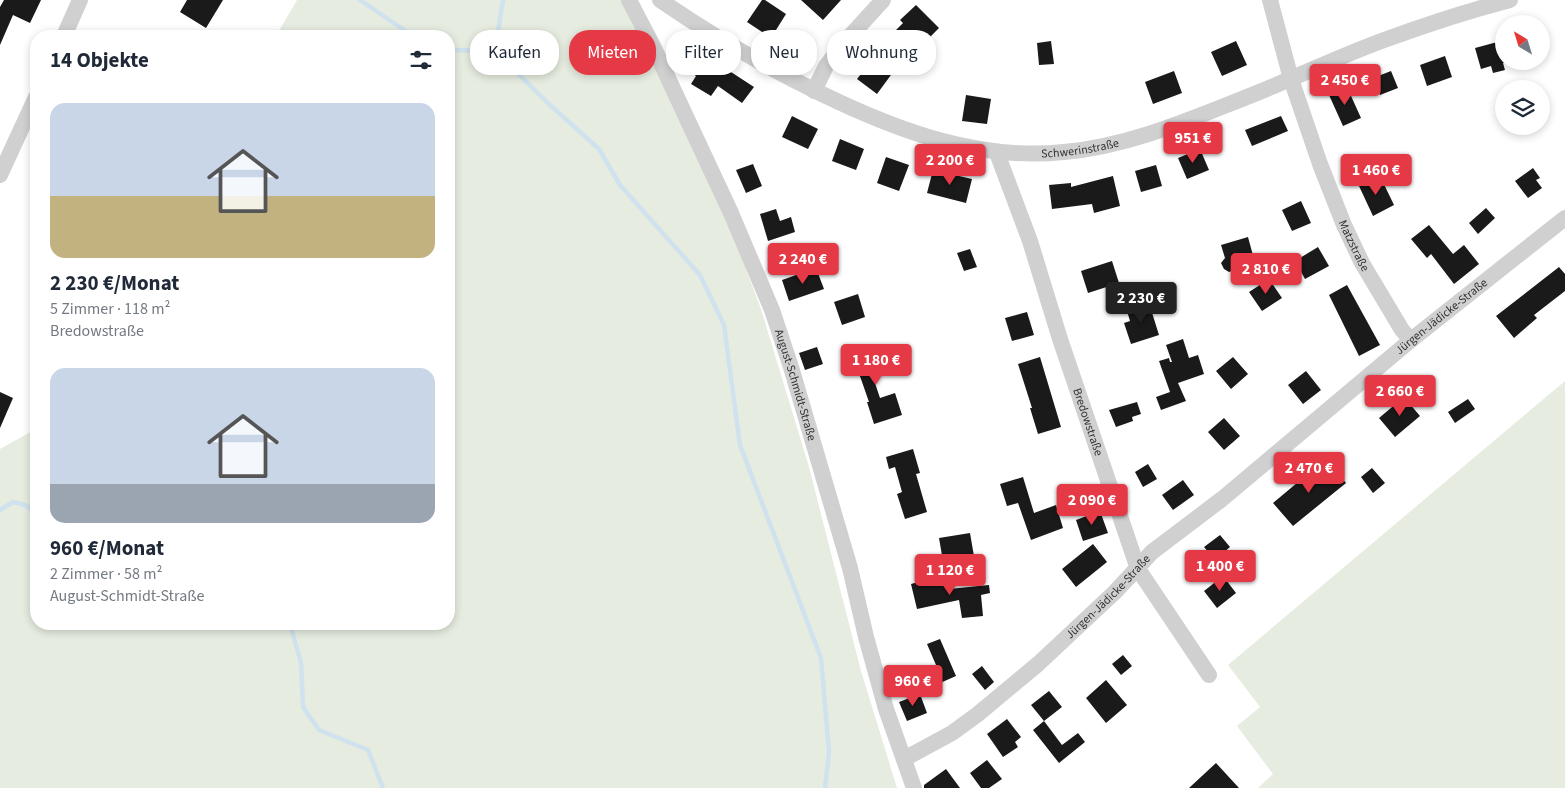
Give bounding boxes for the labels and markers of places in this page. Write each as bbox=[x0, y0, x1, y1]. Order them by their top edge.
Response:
pin: 2 450 € bbox=[1299, 64, 1391, 106]
pin: 951 € bbox=[1158, 121, 1228, 164]
pin: 2 200 € bbox=[904, 144, 996, 186]
pin: 1 460 € bbox=[1330, 154, 1422, 196]
pin: 2 240 € bbox=[757, 242, 849, 285]
pin: 2 810 € bbox=[1220, 252, 1312, 295]
pin: 2 230 € bbox=[1095, 282, 1187, 324]
pin: 1 180 € bbox=[830, 344, 922, 386]
pin: 2 660 € bbox=[1354, 374, 1446, 417]
pin: 2 470 € bbox=[1263, 452, 1355, 494]
pin: 2 090 € bbox=[1046, 484, 1138, 526]
pin: 1 400 € bbox=[1174, 550, 1266, 592]
pin: 1 120 € bbox=[904, 554, 996, 596]
pin: 960 € bbox=[878, 664, 948, 707]

